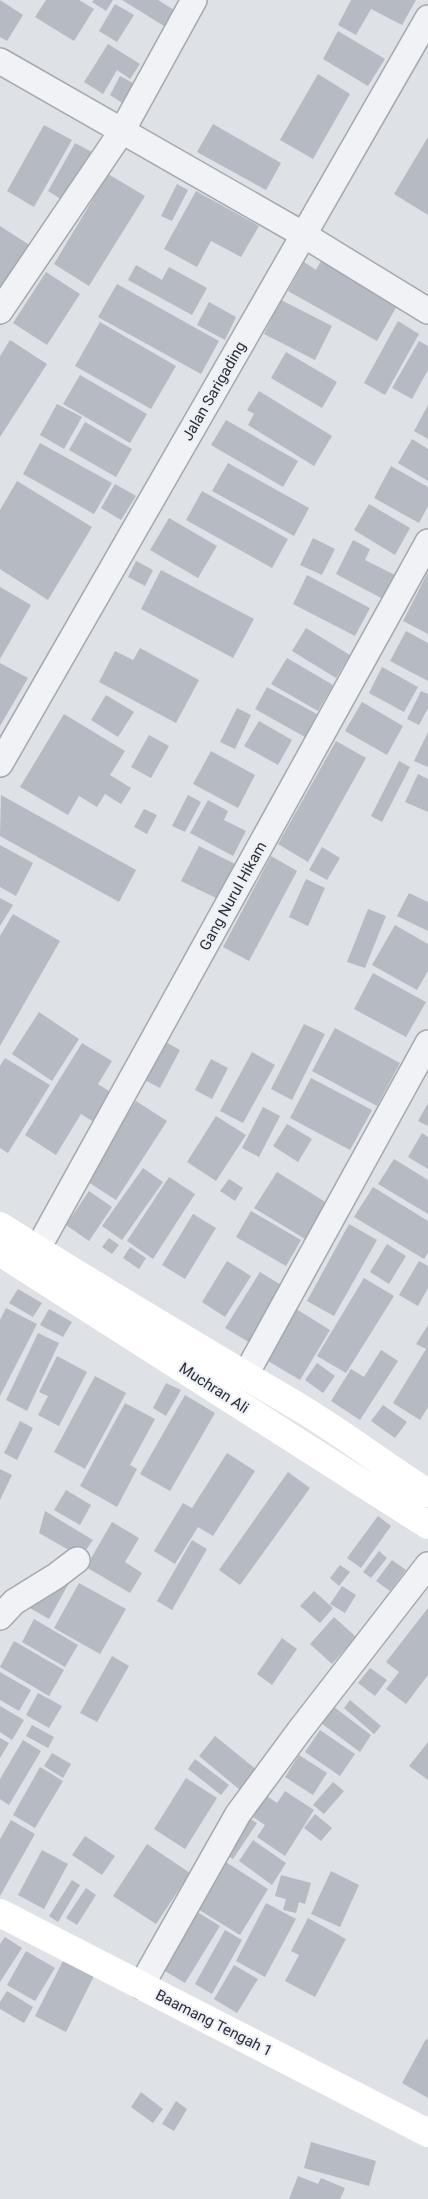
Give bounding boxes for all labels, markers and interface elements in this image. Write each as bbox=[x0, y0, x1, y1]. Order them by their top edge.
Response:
street label: Jalan Sarigading bbox=[178, 338, 250, 444]
street label: Gang Nurul Hikam bbox=[196, 838, 270, 954]
street label: Muchran Ali bbox=[176, 1359, 252, 1417]
street label: Baamang Tengah 1 bbox=[153, 1986, 275, 2060]

